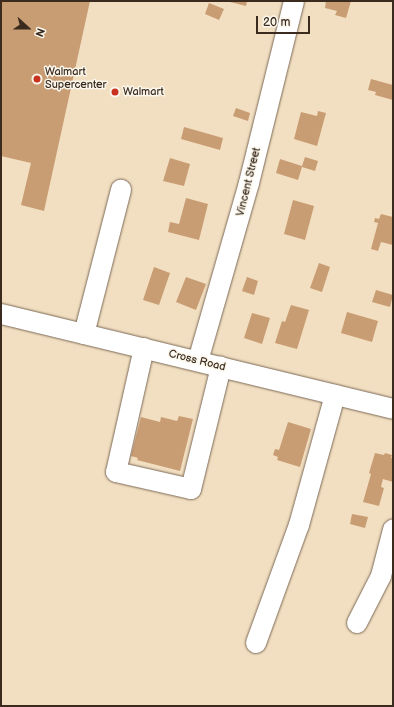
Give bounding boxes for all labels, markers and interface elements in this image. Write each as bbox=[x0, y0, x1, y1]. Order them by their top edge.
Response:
north arrow bbox=[8, 8, 48, 48]
scale bar bbox=[258, 8, 312, 34]
text: 20 m bbox=[263, 15, 290, 30]
text: N bbox=[32, 26, 47, 39]
place label: Walmart Supercenter bbox=[45, 66, 107, 92]
marker: Walmart Supercenter bbox=[32, 74, 42, 84]
place label: Walmart bbox=[123, 85, 164, 99]
marker: Walmart bbox=[110, 87, 120, 97]
street label: Vincent Street bbox=[234, 146, 264, 218]
street label: Cross Road bbox=[167, 348, 227, 374]

